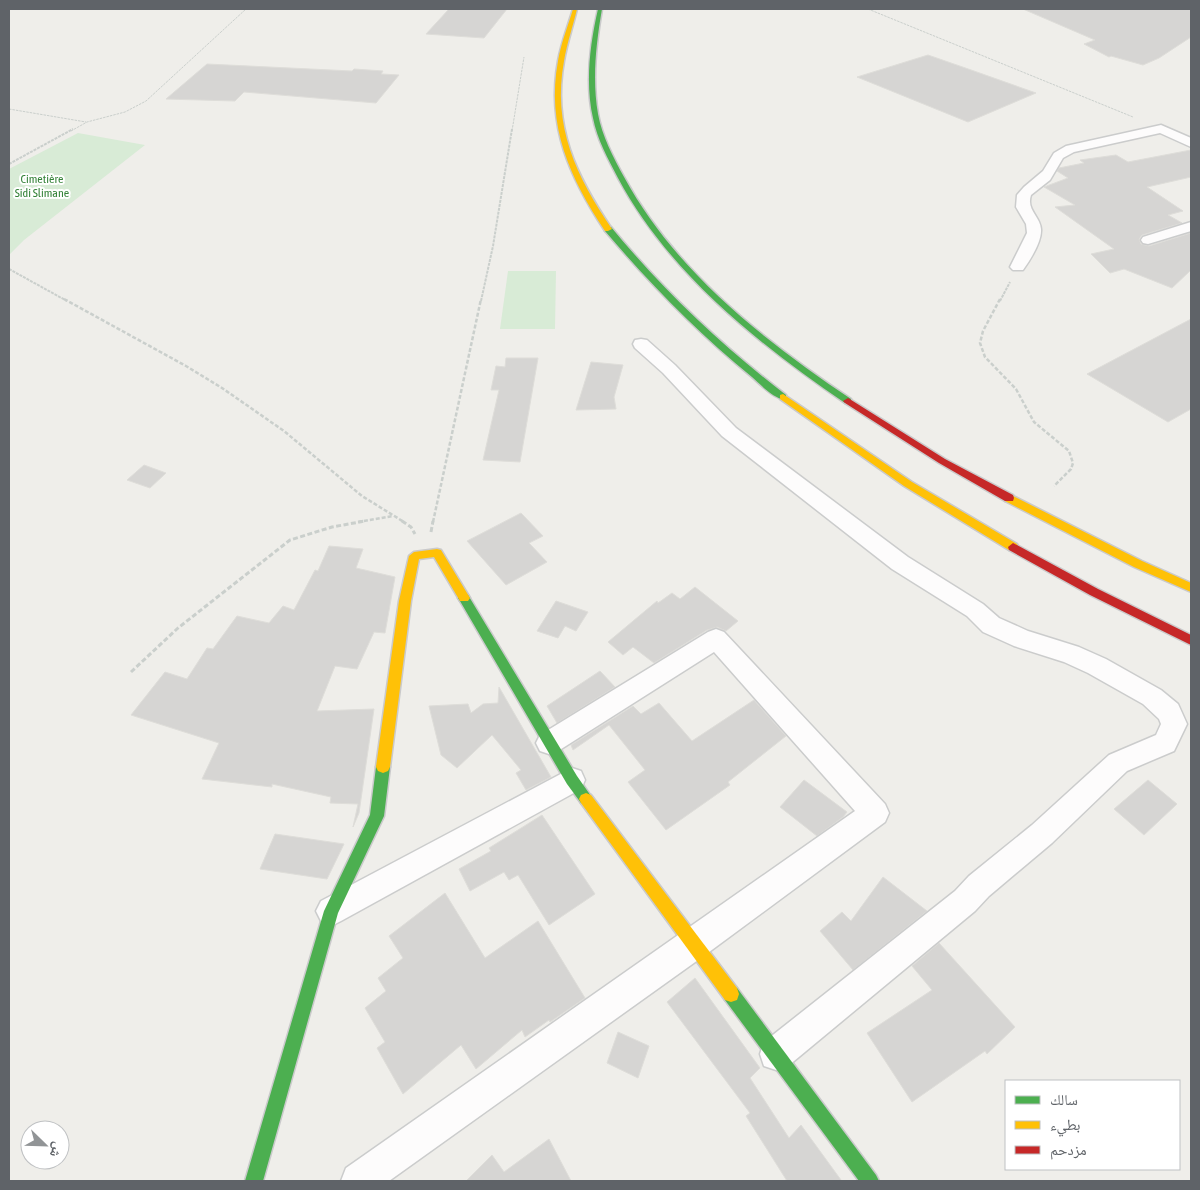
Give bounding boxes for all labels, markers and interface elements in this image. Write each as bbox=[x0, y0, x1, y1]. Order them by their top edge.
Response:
park label: Cimetière Sidi Slimane bbox=[15, 172, 69, 200]
legend bbox=[1005, 1080, 1180, 1170]
text: سالك bbox=[1050, 1091, 1078, 1108]
text: بطيء bbox=[1050, 1116, 1080, 1137]
north arrow bbox=[20, 1120, 70, 1170]
text: ش bbox=[46, 1140, 67, 1160]
text: مزدحم bbox=[1050, 1141, 1087, 1160]

